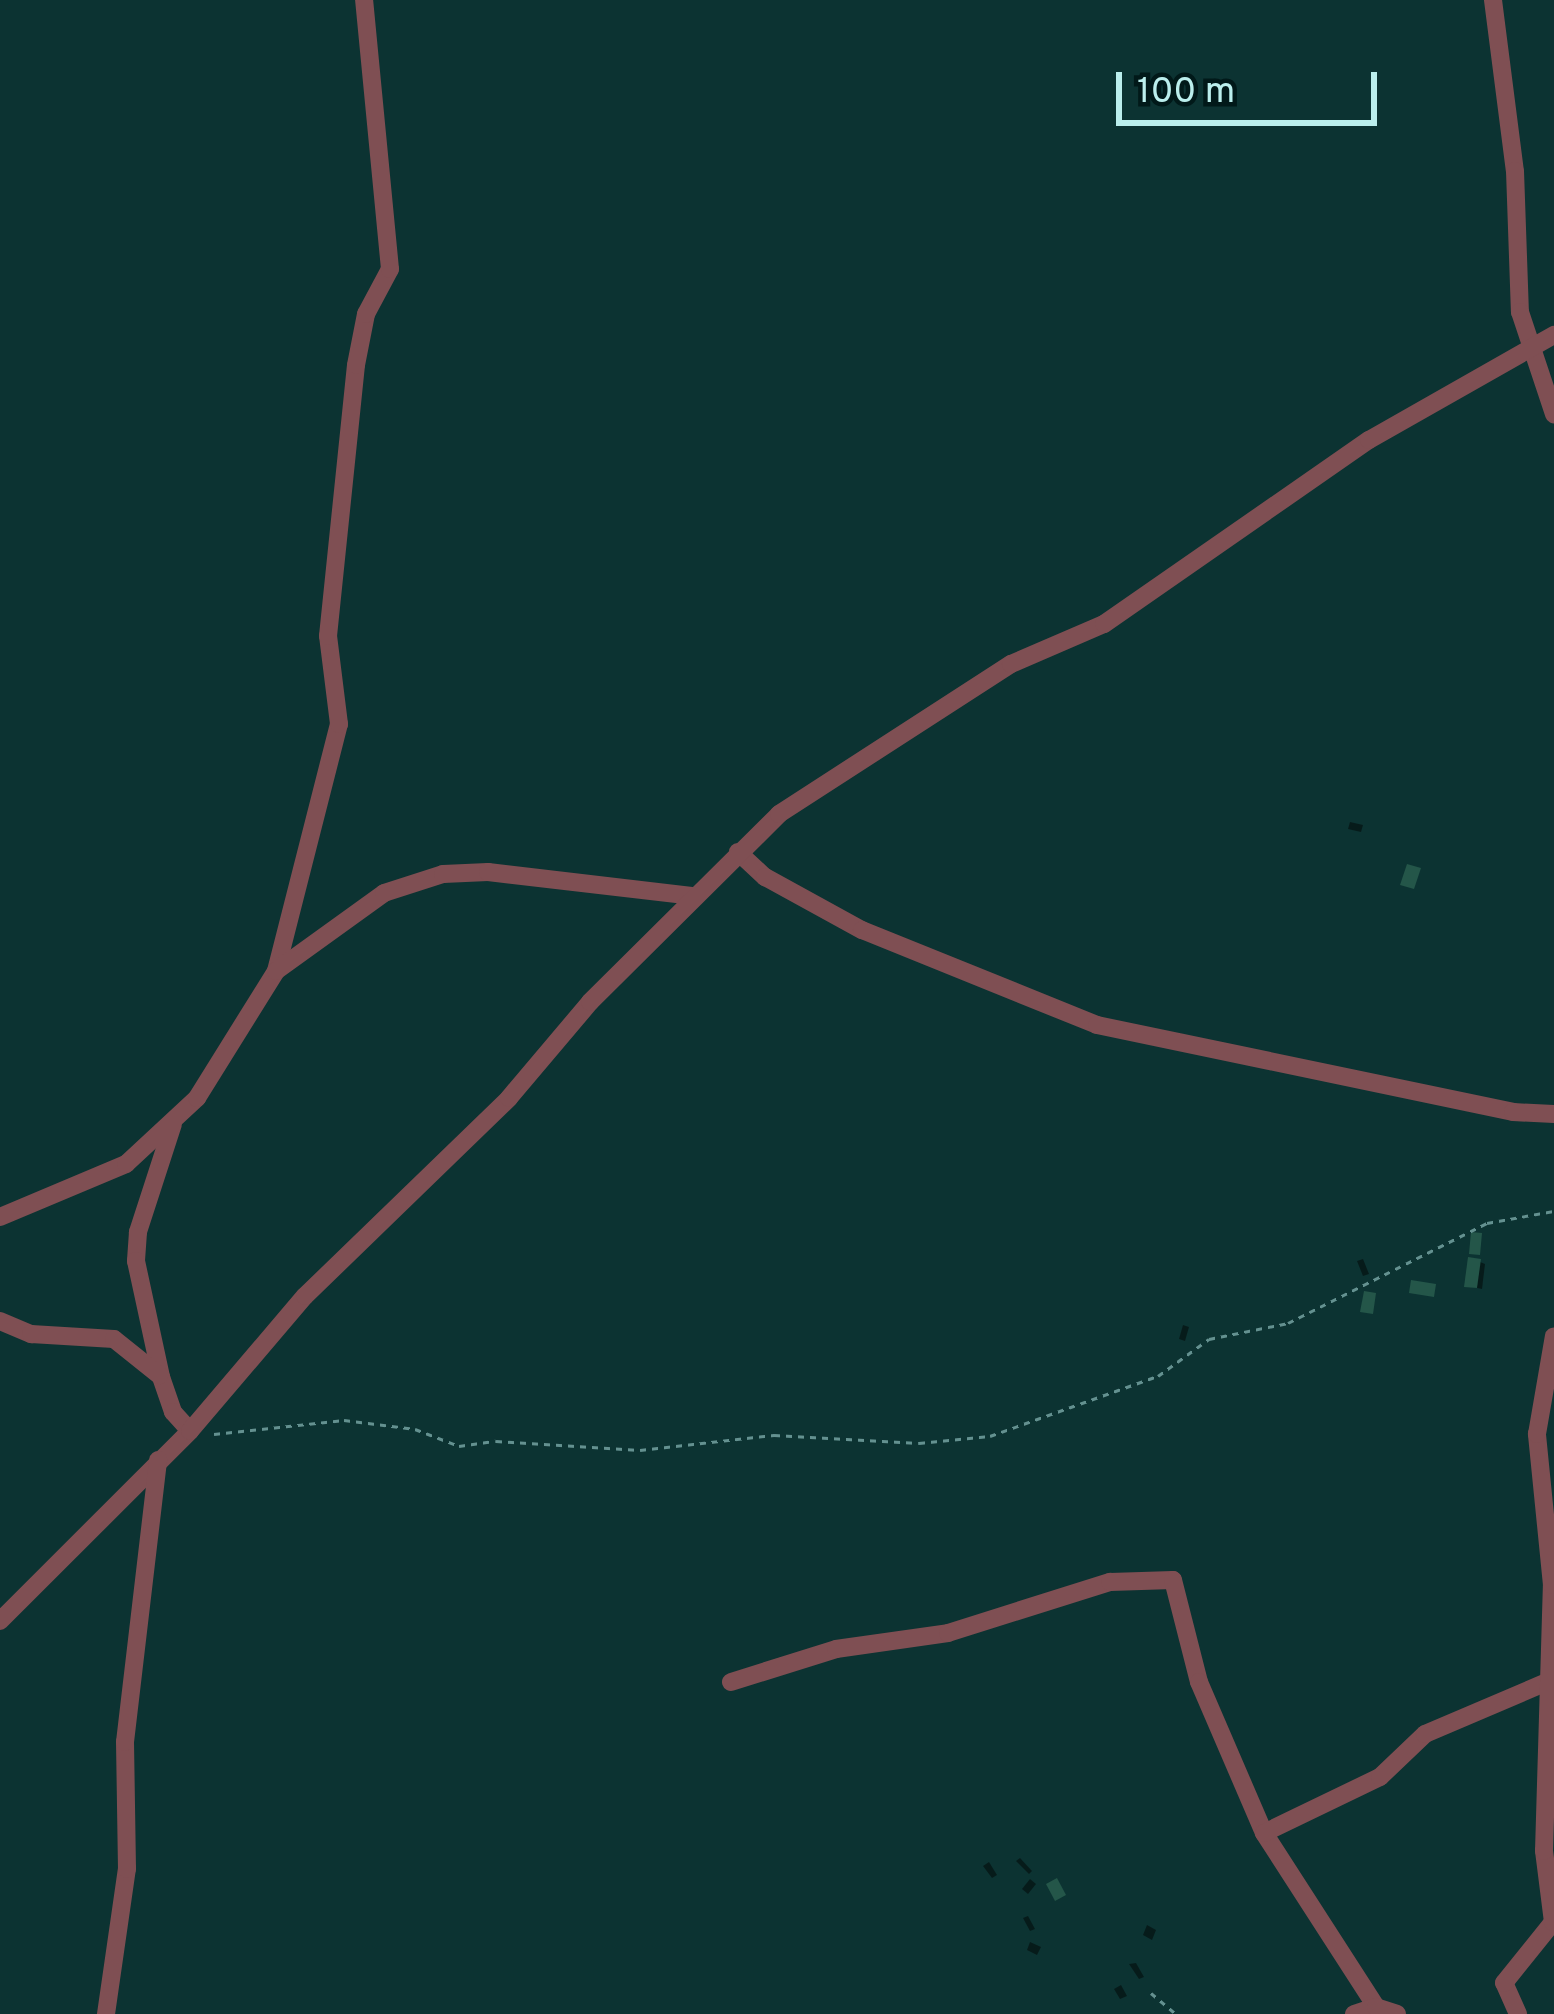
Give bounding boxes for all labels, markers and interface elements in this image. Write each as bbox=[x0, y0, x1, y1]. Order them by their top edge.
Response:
scale bar bbox=[1122, 48, 1383, 122]
text: 100 m bbox=[1137, 70, 1235, 116]

